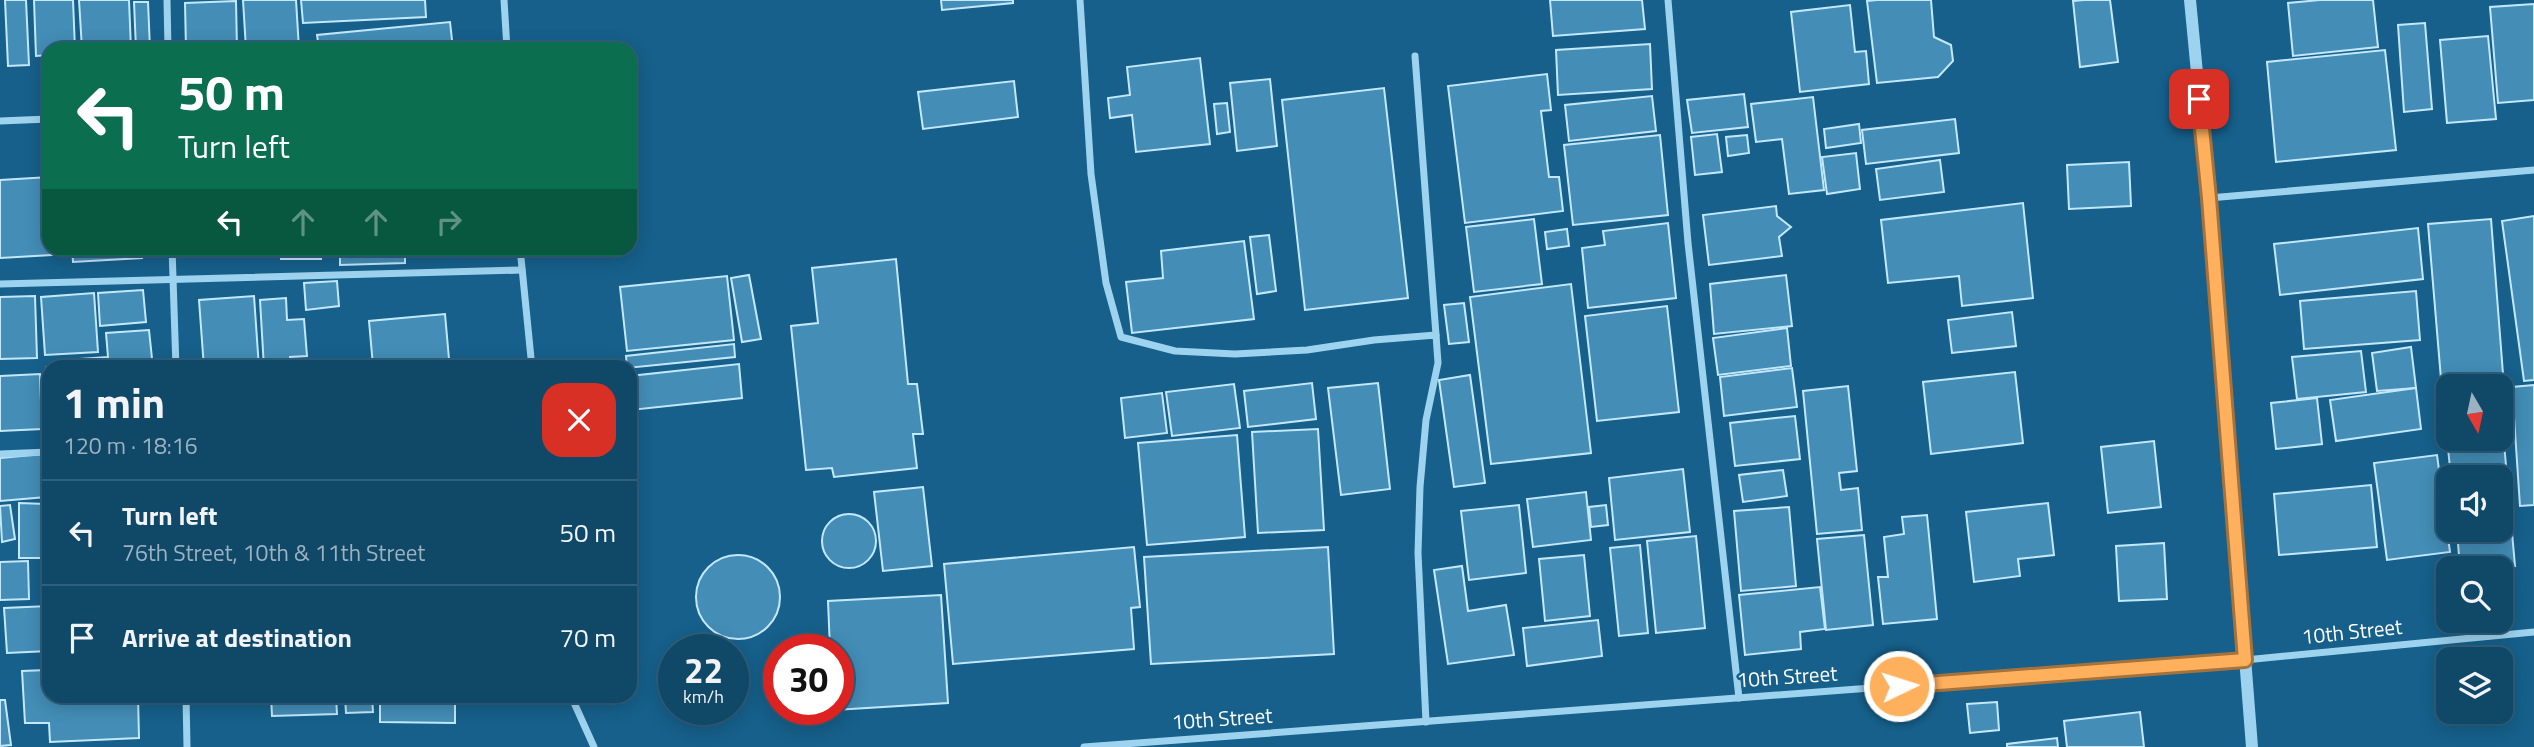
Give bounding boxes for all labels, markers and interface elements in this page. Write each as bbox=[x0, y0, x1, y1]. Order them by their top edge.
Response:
text: 50 m bbox=[178, 54, 285, 129]
pin bbox=[2169, 69, 2229, 129]
icon: left bbox=[63, 70, 154, 161]
icon: arrive bbox=[2180, 80, 2218, 118]
text: Turn left bbox=[178, 122, 290, 170]
icon: left bbox=[211, 203, 249, 241]
icon: ahead bbox=[284, 203, 322, 241]
icon: ahead bbox=[357, 203, 395, 241]
icon: right bbox=[430, 203, 468, 241]
text: 1 min bbox=[63, 370, 165, 434]
north arrow bbox=[2436, 374, 2513, 452]
map controls bbox=[2436, 374, 2513, 724]
button: close bbox=[542, 383, 616, 457]
text: 120 m · 18:16 bbox=[63, 428, 198, 463]
button: sound bbox=[2436, 465, 2513, 542]
text: Turn left bbox=[122, 496, 217, 535]
text: 50 m bbox=[559, 513, 616, 552]
icon: left bbox=[63, 514, 101, 552]
text: 76th Street, 10th & 11th Street bbox=[122, 535, 425, 570]
button: search bbox=[2436, 556, 2513, 633]
street label: 10th Street bbox=[2300, 610, 2404, 652]
text: Arrive at destination bbox=[122, 618, 352, 657]
text: 70 m bbox=[559, 618, 616, 657]
icon: arrive bbox=[63, 619, 101, 657]
speed limit sign: 30 bbox=[763, 634, 854, 725]
text: 22 bbox=[684, 643, 723, 697]
button: layers bbox=[2436, 647, 2513, 724]
position arrow bbox=[1862, 649, 1936, 723]
street label: 10th Street bbox=[1735, 656, 1839, 695]
text: km/h bbox=[683, 683, 724, 710]
street label: 10th Street bbox=[1170, 698, 1274, 737]

